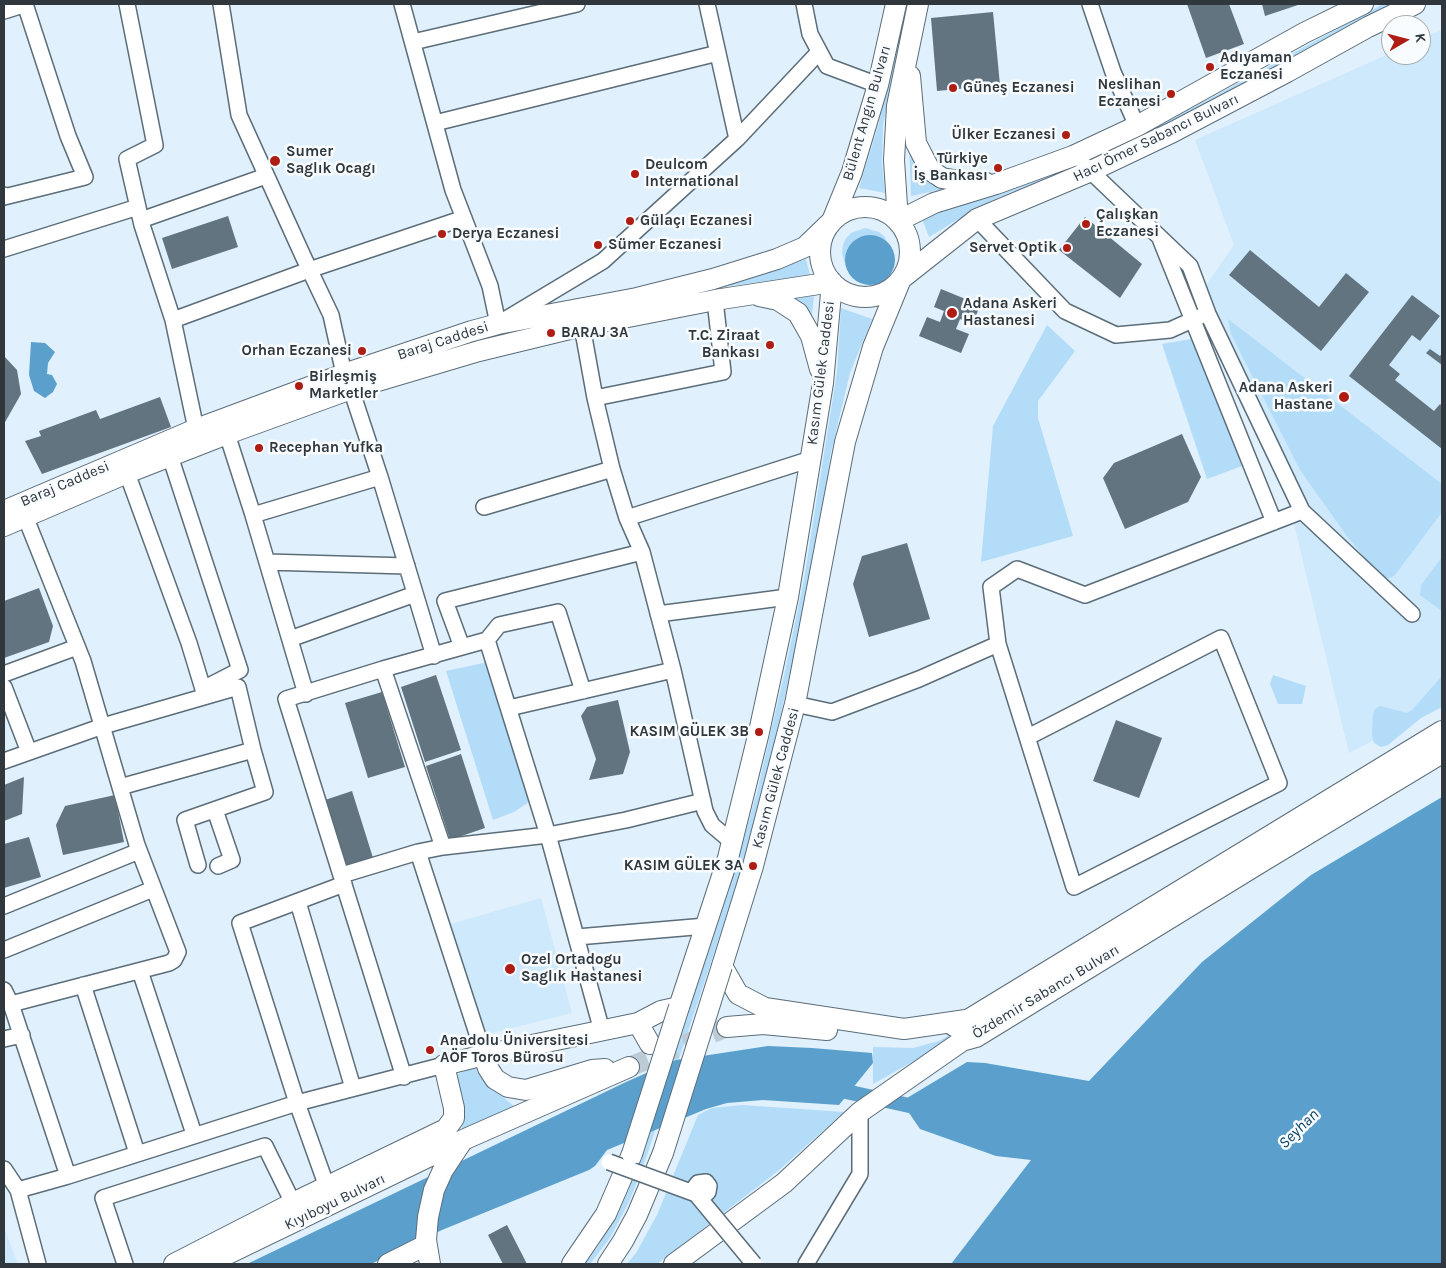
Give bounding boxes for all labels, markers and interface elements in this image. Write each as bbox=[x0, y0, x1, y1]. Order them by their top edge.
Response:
north arrow bbox=[1381, 15, 1431, 65]
text: K bbox=[1411, 32, 1429, 44]
street label: Bülent Angın Bulvarı bbox=[839, 43, 895, 183]
place label: Adıyaman Eczanesi bbox=[1220, 49, 1292, 84]
marker: Adıyaman Eczanesi bbox=[1204, 61, 1216, 73]
place label: Neslihan Eczanesi bbox=[1097, 76, 1161, 111]
place label: Güneş Eczanesi bbox=[963, 79, 1075, 97]
marker: Güneş Eczanesi bbox=[947, 82, 959, 94]
marker: Neslihan Eczanesi bbox=[1165, 88, 1177, 100]
street label: Hacı Ömer Sabancı Bulvarı bbox=[1070, 90, 1242, 186]
place label: Ülker Eczanesi bbox=[952, 126, 1056, 144]
marker: Ülker Eczanesi bbox=[1060, 129, 1072, 141]
place label: Sumer Saglık Ocagı bbox=[286, 143, 376, 178]
place label: Türkiye İş Bankası bbox=[913, 150, 988, 185]
marker: Sumer Saglık Ocagı bbox=[268, 154, 282, 168]
place label: Deulcom International bbox=[645, 156, 739, 191]
marker: Türkiye İş Bankası bbox=[992, 162, 1004, 174]
marker: Deulcom International bbox=[629, 168, 641, 180]
place label: Çalışkan Eczanesi bbox=[1096, 206, 1159, 241]
place label: Gülaçı Eczanesi bbox=[640, 212, 753, 230]
marker: Gülaçı Eczanesi bbox=[624, 215, 636, 227]
marker: Çalışkan Eczanesi bbox=[1080, 218, 1092, 230]
place label: Derya Eczanesi bbox=[452, 225, 559, 243]
marker: Derya Eczanesi bbox=[436, 228, 448, 240]
place label: Sümer Eczanesi bbox=[608, 236, 722, 254]
marker: Sümer Eczanesi bbox=[592, 239, 604, 251]
place label: Servet Optik bbox=[969, 239, 1057, 257]
marker: Servet Optik bbox=[1061, 242, 1073, 254]
place label: Adana Askeri Hastanesi bbox=[963, 295, 1057, 330]
street label: Kasım Gülek Caddesi bbox=[803, 300, 839, 446]
marker: Adana Askeri Hastanesi bbox=[945, 306, 959, 320]
street label: Baraj Caddesi bbox=[395, 318, 491, 364]
place label: BARAJ 3A bbox=[561, 324, 628, 342]
marker: BARAJ 3A bbox=[545, 327, 557, 339]
place label: T.C. Ziraat Bankası bbox=[689, 327, 760, 362]
marker: T.C. Ziraat Bankası bbox=[764, 339, 776, 351]
place label: Orhan Eczanesi bbox=[242, 342, 352, 360]
marker: Orhan Eczanesi bbox=[356, 345, 368, 357]
place label: Birleşmiş Marketler bbox=[309, 368, 378, 403]
place label: Adana Askeri Hastane bbox=[1239, 379, 1333, 414]
marker: Birleşmiş Marketler bbox=[293, 380, 305, 392]
marker: Adana Askeri Hastane bbox=[1337, 390, 1351, 404]
place label: Recephan Yufka bbox=[269, 439, 383, 457]
marker: Recephan Yufka bbox=[253, 442, 265, 454]
street label: Baraj Caddesi bbox=[18, 457, 112, 511]
street label: Kasım Gülek Caddesi bbox=[749, 706, 803, 850]
place label: KASIM GÜLEK 3B bbox=[629, 723, 749, 741]
marker: KASIM GÜLEK 3B bbox=[753, 726, 765, 738]
place label: KASIM GÜLEK 3A bbox=[624, 857, 743, 875]
marker: KASIM GÜLEK 3A bbox=[747, 860, 759, 872]
street label: Özdemir Sabancı Bulvarı bbox=[969, 941, 1123, 1043]
place label: Ozel Ortadogu Saglık Hastanesi bbox=[521, 951, 642, 986]
marker: Ozel Ortadogu Saglık Hastanesi bbox=[503, 962, 517, 976]
place label: Anadolu Üniversitesi AÖF Toros Bürosu bbox=[440, 1032, 589, 1067]
marker: Anadolu Üniversitesi AÖF Toros Bürosu bbox=[424, 1044, 436, 1056]
water label: Seyhan bbox=[1275, 1105, 1323, 1153]
street label: Kıyıboyu Bulvarı bbox=[282, 1170, 388, 1234]

